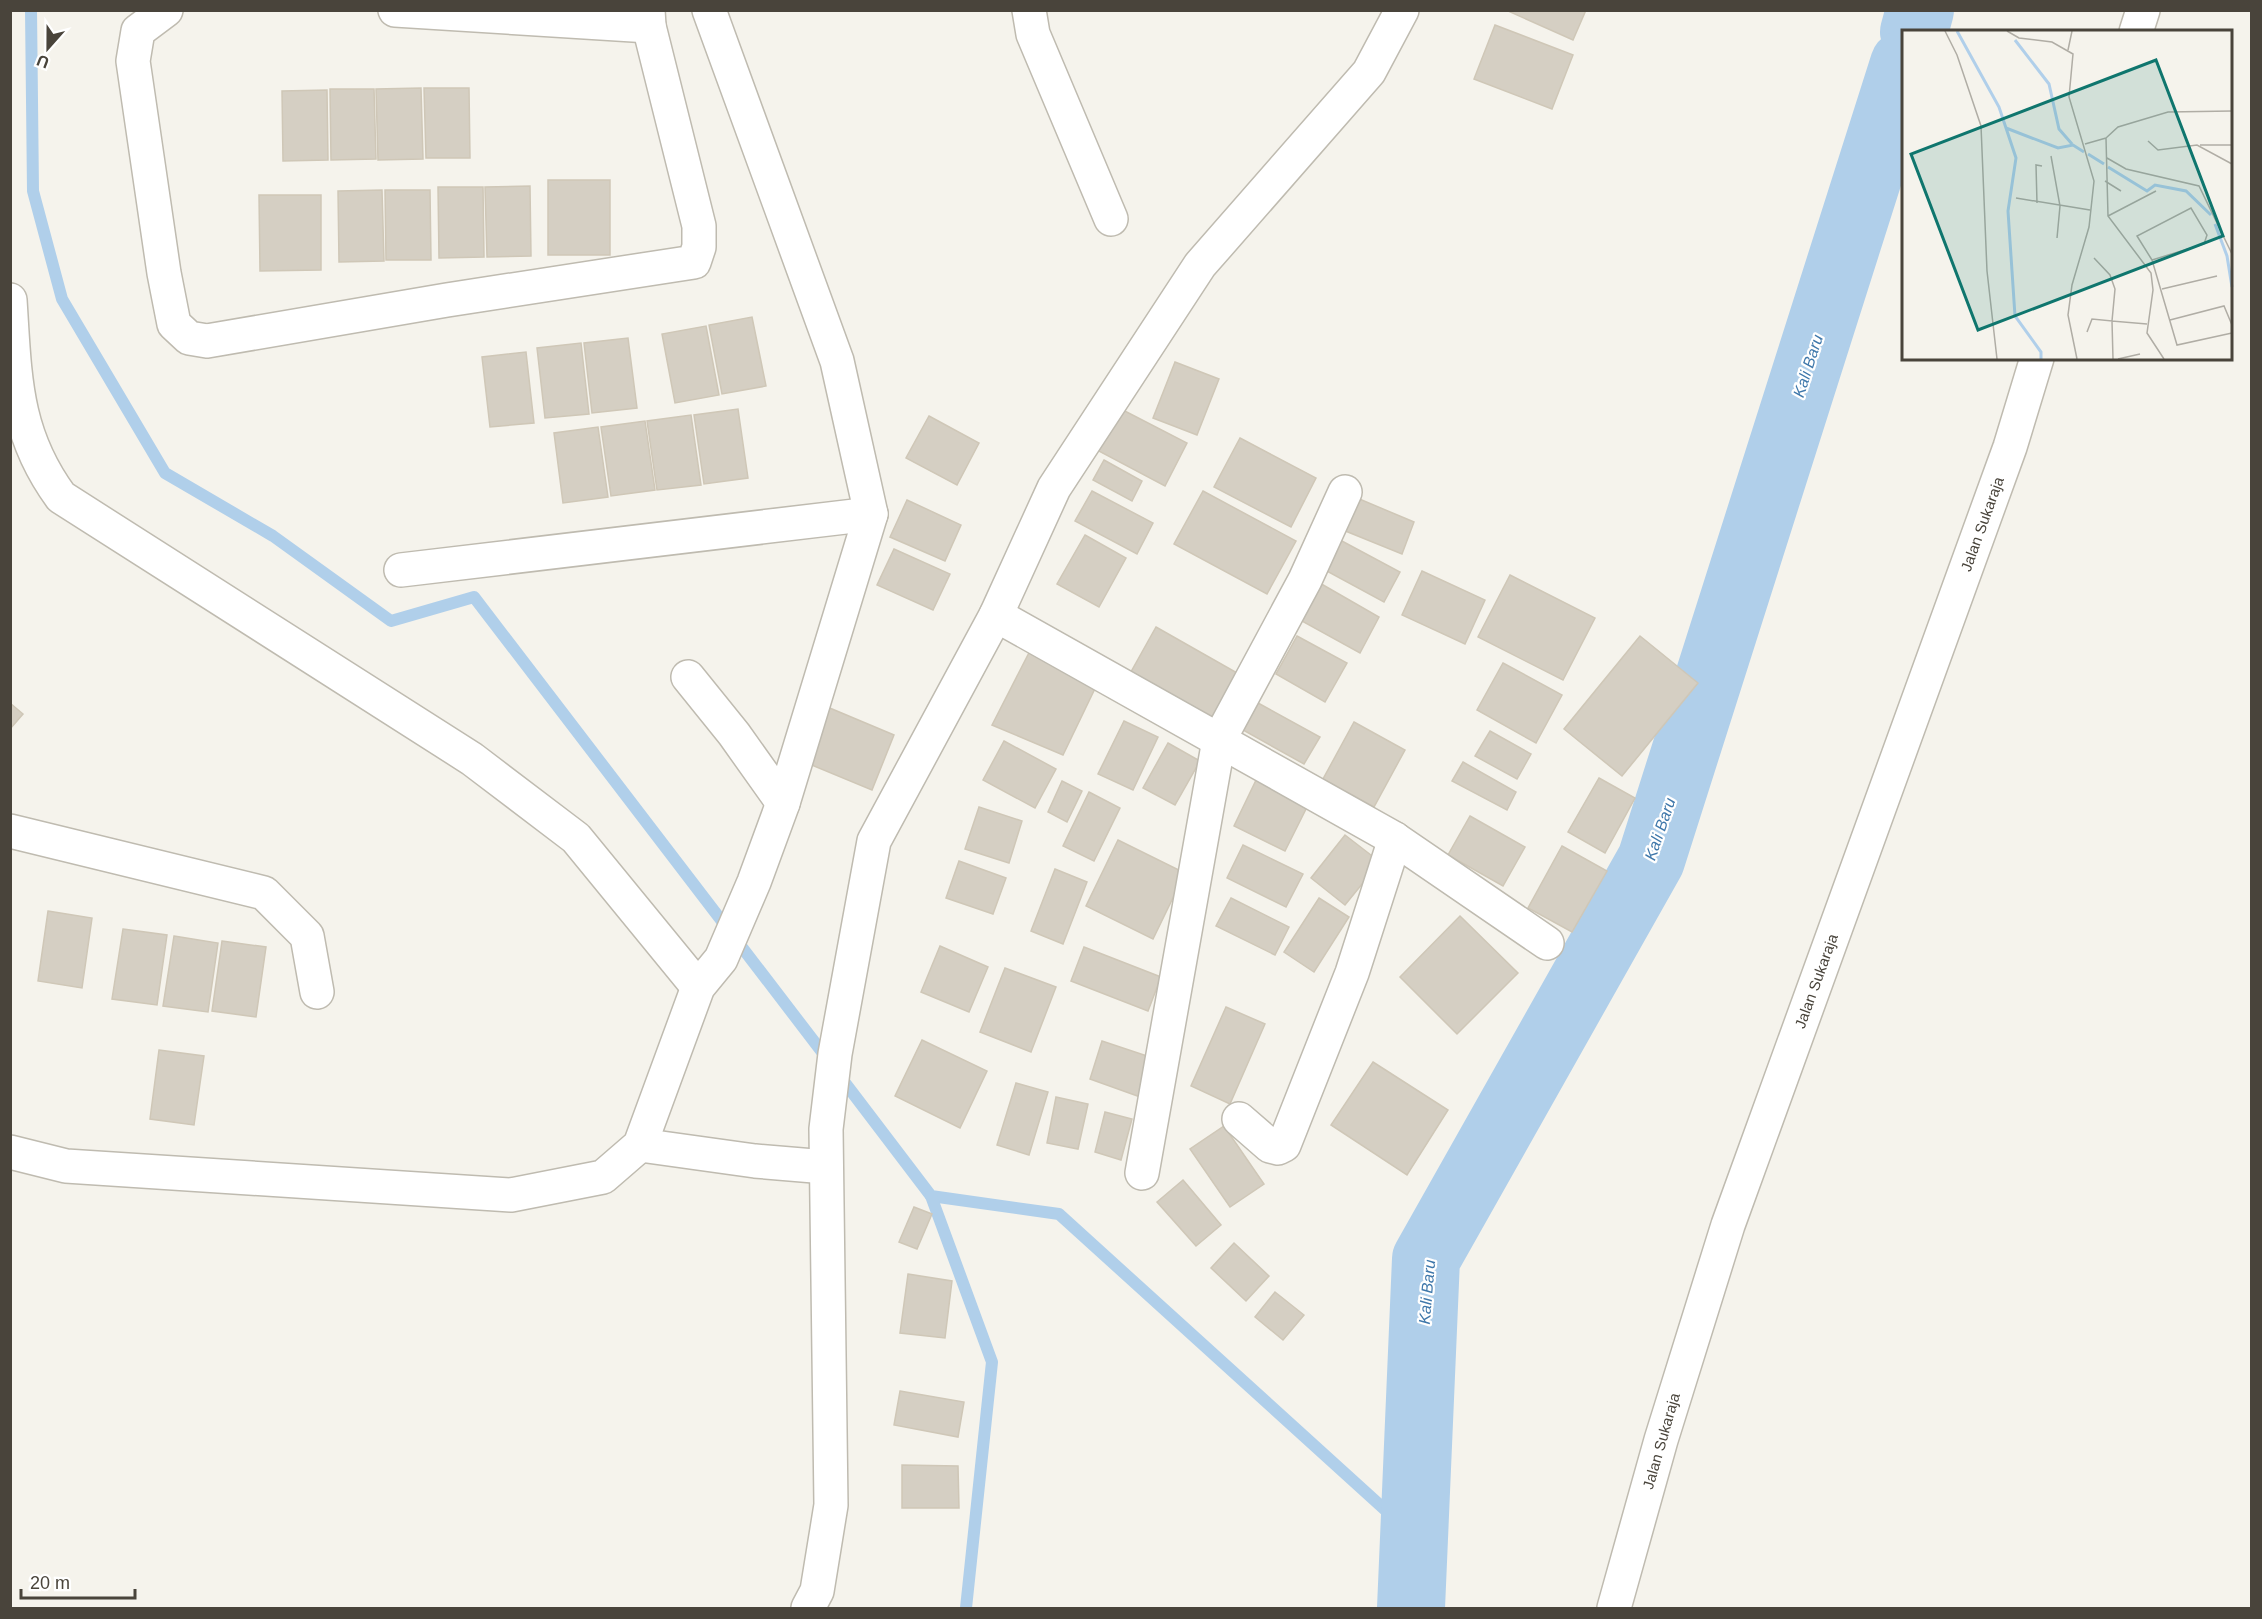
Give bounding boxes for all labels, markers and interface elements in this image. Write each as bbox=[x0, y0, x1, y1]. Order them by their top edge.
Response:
north arrow bbox=[18, 18, 78, 78]
inset map bbox=[1902, 30, 2232, 360]
text: U bbox=[34, 52, 51, 72]
water label: Kali Baru bbox=[1790, 332, 1826, 399]
street label: Jalan Sukaraja bbox=[1957, 474, 2007, 574]
water label: Kali Baru bbox=[1641, 795, 1679, 862]
street label: Jalan Sukaraja bbox=[1791, 931, 1841, 1031]
water label: Kali Baru bbox=[1416, 1259, 1438, 1325]
street label: Jalan Sukaraja bbox=[1639, 1390, 1683, 1491]
scale bar bbox=[21, 1562, 135, 1600]
text: 20 m bbox=[30, 1573, 70, 1593]

